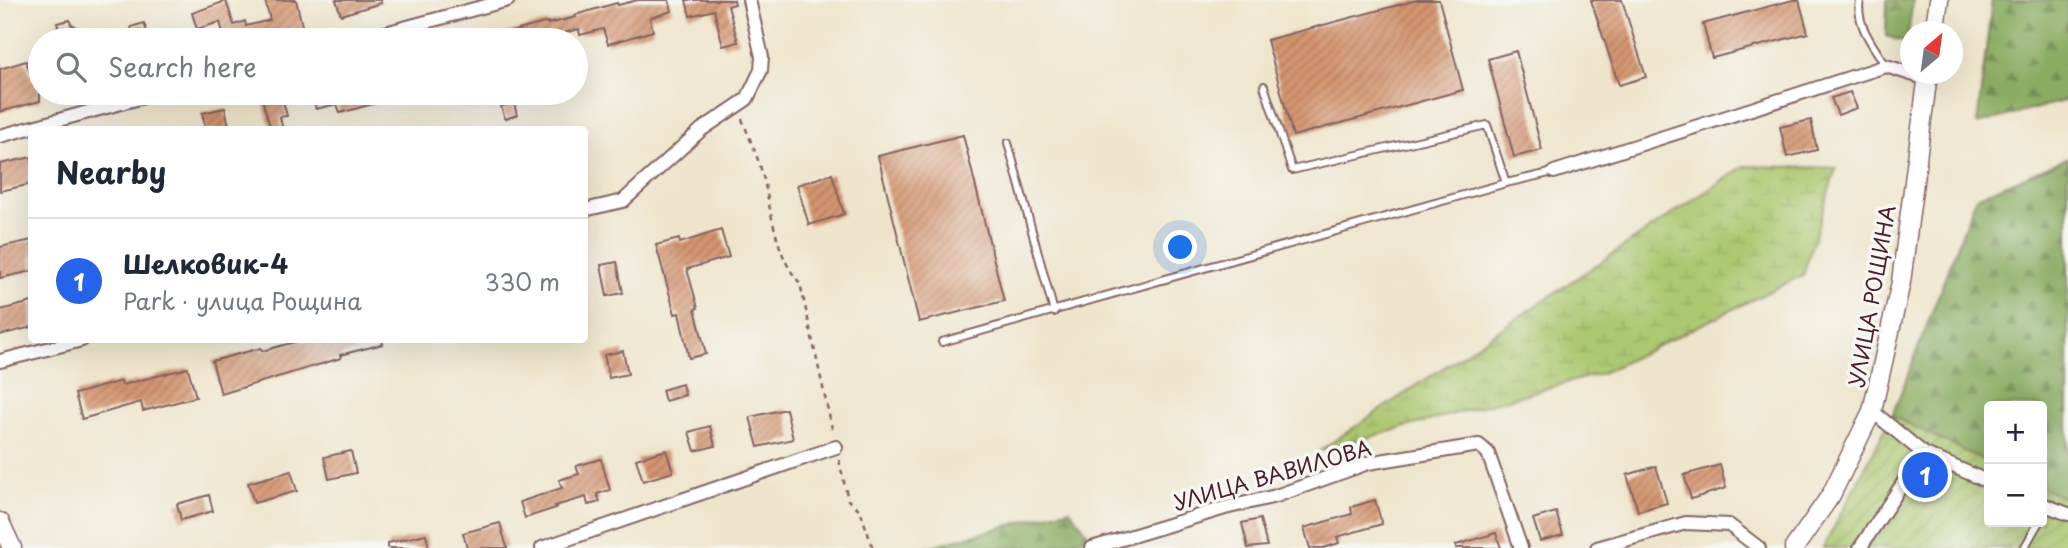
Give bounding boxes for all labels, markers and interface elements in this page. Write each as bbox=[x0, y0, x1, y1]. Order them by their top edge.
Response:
north arrow bbox=[1900, 21, 1963, 84]
search box bbox=[28, 28, 588, 105]
text: Search here bbox=[108, 47, 257, 86]
icon: search bbox=[52, 48, 90, 86]
text: Nearby bbox=[56, 149, 166, 194]
street label: УЛИЦА РОЩИНА bbox=[1839, 202, 1903, 390]
your location bbox=[1163, 230, 1197, 264]
text: Шелковик-4 bbox=[123, 244, 288, 283]
text: 1 bbox=[74, 264, 85, 299]
text: 330 m bbox=[484, 264, 560, 299]
text: Park · улица Рощина bbox=[123, 283, 362, 318]
map controls bbox=[1984, 401, 2047, 527]
button: + bbox=[1984, 401, 2047, 464]
street label: УЛИЦА ВАВИЛОВА bbox=[1169, 430, 1375, 518]
pin: 1 bbox=[1902, 449, 1948, 501]
button: − bbox=[1984, 464, 2047, 527]

